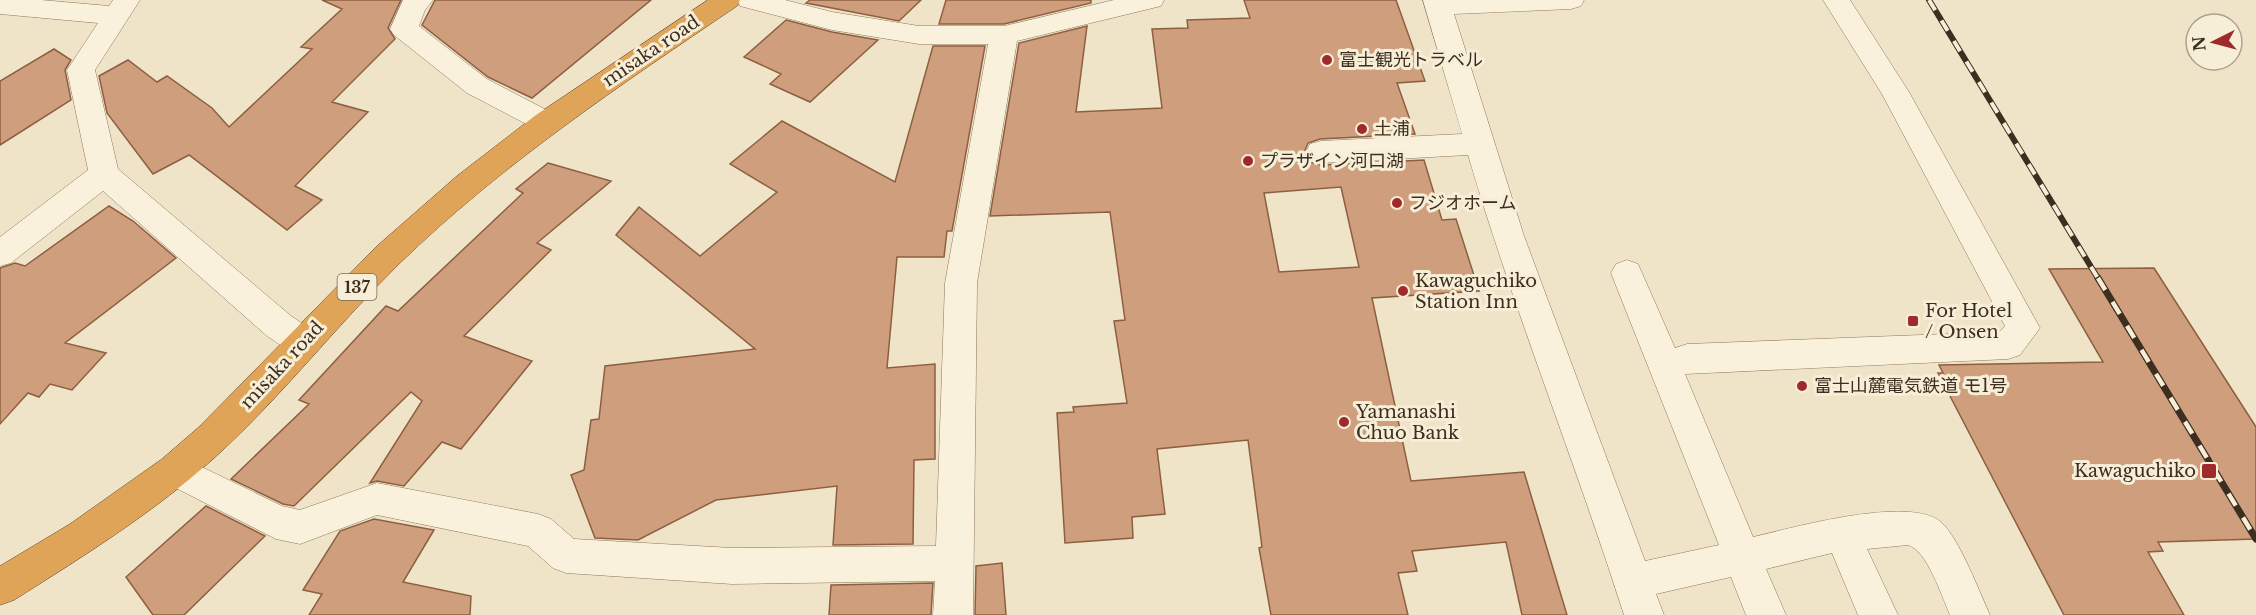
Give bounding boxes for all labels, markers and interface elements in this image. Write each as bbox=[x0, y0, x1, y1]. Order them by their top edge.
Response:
street label: misaka road bbox=[598, 11, 704, 91]
north arrow bbox=[2184, 12, 2244, 72]
text: N bbox=[2188, 35, 2210, 52]
place label: 富士観光トラベル bbox=[1339, 49, 1483, 71]
marker: 富士観光トラベル bbox=[1320, 53, 1334, 67]
place label: 土浦 bbox=[1374, 118, 1410, 140]
marker: 土浦 bbox=[1355, 122, 1369, 136]
place label: プラザイン河口湖 bbox=[1260, 150, 1404, 172]
marker: プラザイン河口湖 bbox=[1241, 154, 1255, 168]
place label: フジオホーム bbox=[1409, 192, 1516, 214]
marker: フジオホーム bbox=[1390, 196, 1404, 210]
place label: Kawaguchiko Station Inn bbox=[1415, 270, 1537, 313]
road number: 137 bbox=[338, 274, 376, 300]
marker: Kawaguchiko Station Inn bbox=[1396, 284, 1410, 298]
place label: For Hotel / Onsen bbox=[1925, 300, 2012, 343]
marker: For Hotel / Onsen bbox=[1906, 314, 1920, 328]
street label: misaka road bbox=[236, 317, 328, 413]
place label: 富士山麓電気鉄道 モ1号 bbox=[1814, 375, 2007, 397]
marker: 富士山麓電気鉄道 モ1号 bbox=[1795, 379, 1809, 393]
place label: Yamanashi Chuo Bank bbox=[1355, 401, 1459, 444]
marker: Yamanashi Chuo Bank bbox=[1337, 415, 1351, 429]
place label: Kawaguchiko bbox=[2074, 460, 2196, 482]
marker: Kawaguchiko bbox=[2200, 462, 2218, 480]

